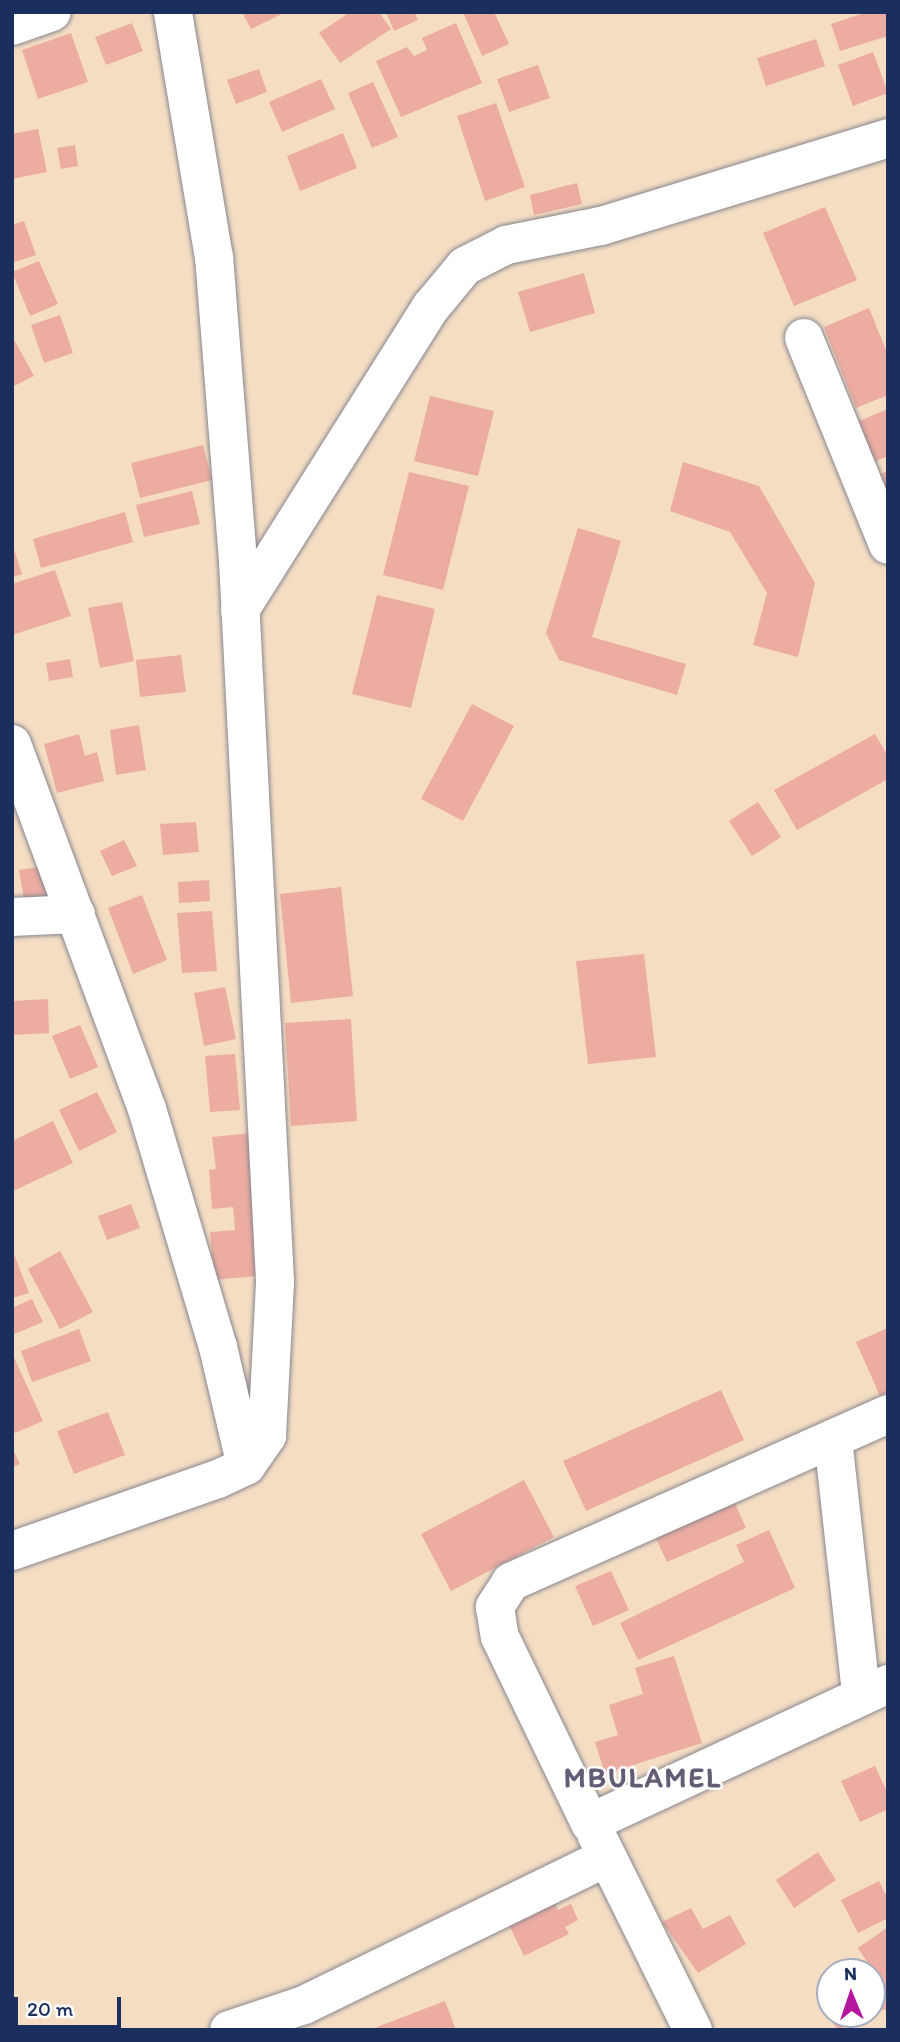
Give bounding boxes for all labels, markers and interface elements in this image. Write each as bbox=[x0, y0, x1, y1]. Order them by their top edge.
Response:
district label: MBULAMEL bbox=[565, 1760, 721, 1794]
north arrow bbox=[816, 1958, 886, 2028]
text: N bbox=[844, 1962, 857, 1985]
scale bar bbox=[18, 1982, 124, 2026]
text: 20 m bbox=[27, 1996, 73, 2021]

